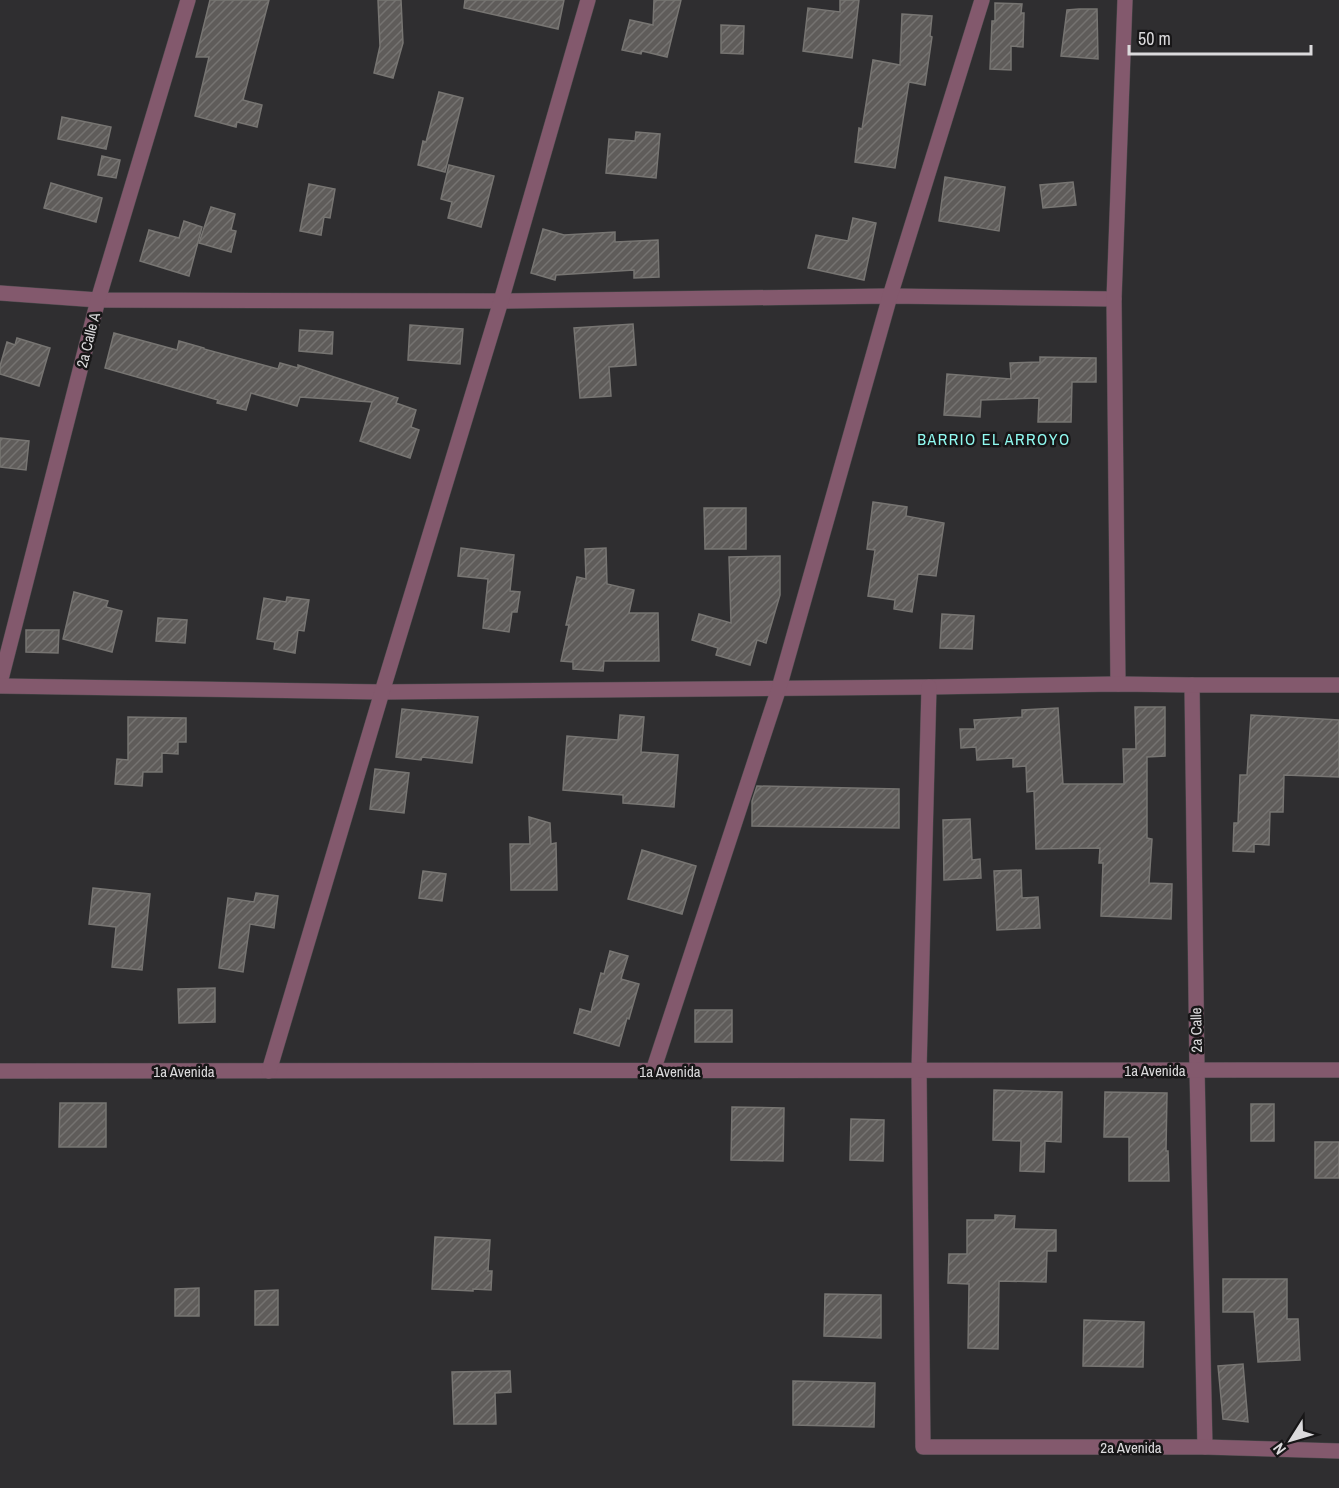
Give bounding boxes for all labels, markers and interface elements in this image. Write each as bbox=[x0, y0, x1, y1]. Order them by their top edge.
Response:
scale bar bbox=[1129, 18, 1310, 56]
text: 50 m bbox=[1138, 26, 1171, 51]
street label: 2a Calle A bbox=[71, 309, 105, 370]
district label: BARRIO EL ARROYO bbox=[917, 428, 1071, 450]
street label: 2a Calle bbox=[1185, 1007, 1207, 1053]
street label: 1a Avenida bbox=[1124, 1060, 1186, 1081]
street label: 1a Avenida bbox=[153, 1061, 215, 1082]
street label: 1a Avenida bbox=[639, 1061, 701, 1082]
north arrow bbox=[1261, 1410, 1321, 1470]
street label: 2a Avenida bbox=[1100, 1437, 1162, 1458]
text: N bbox=[1267, 1439, 1291, 1459]

